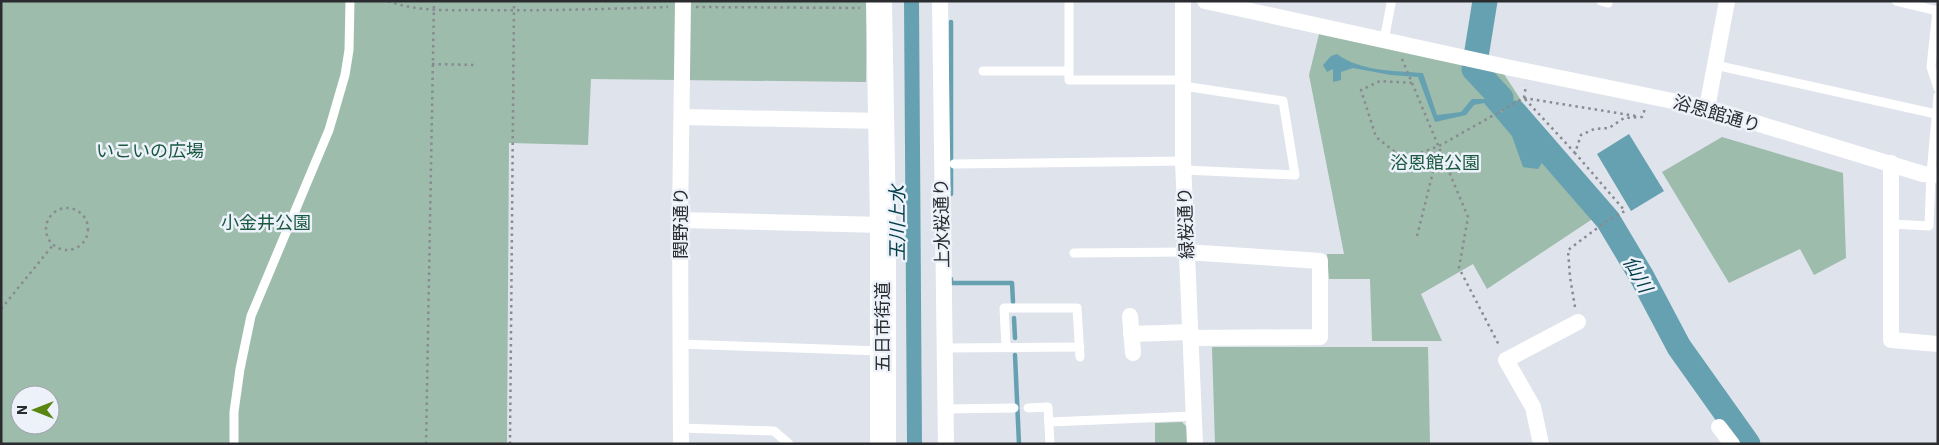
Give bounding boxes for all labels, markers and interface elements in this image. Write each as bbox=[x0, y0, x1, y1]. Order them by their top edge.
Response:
street label: 浴恩館通り bbox=[1671, 90, 1764, 137]
park label: いこいの広場 bbox=[96, 139, 204, 162]
park label: 浴恩館公園 bbox=[1390, 151, 1480, 174]
street label: 上水桜通り bbox=[929, 178, 954, 268]
water label: 玉川上水 bbox=[885, 183, 909, 261]
street label: 関野通り bbox=[669, 187, 692, 259]
street label: 緑桜通り bbox=[1173, 187, 1198, 259]
park label: 小金井公園 bbox=[221, 211, 311, 234]
water label: 仙川 bbox=[1618, 252, 1659, 298]
street label: 五日市街道 bbox=[871, 282, 894, 372]
north arrow bbox=[10, 385, 60, 435]
text: N bbox=[13, 405, 31, 415]

